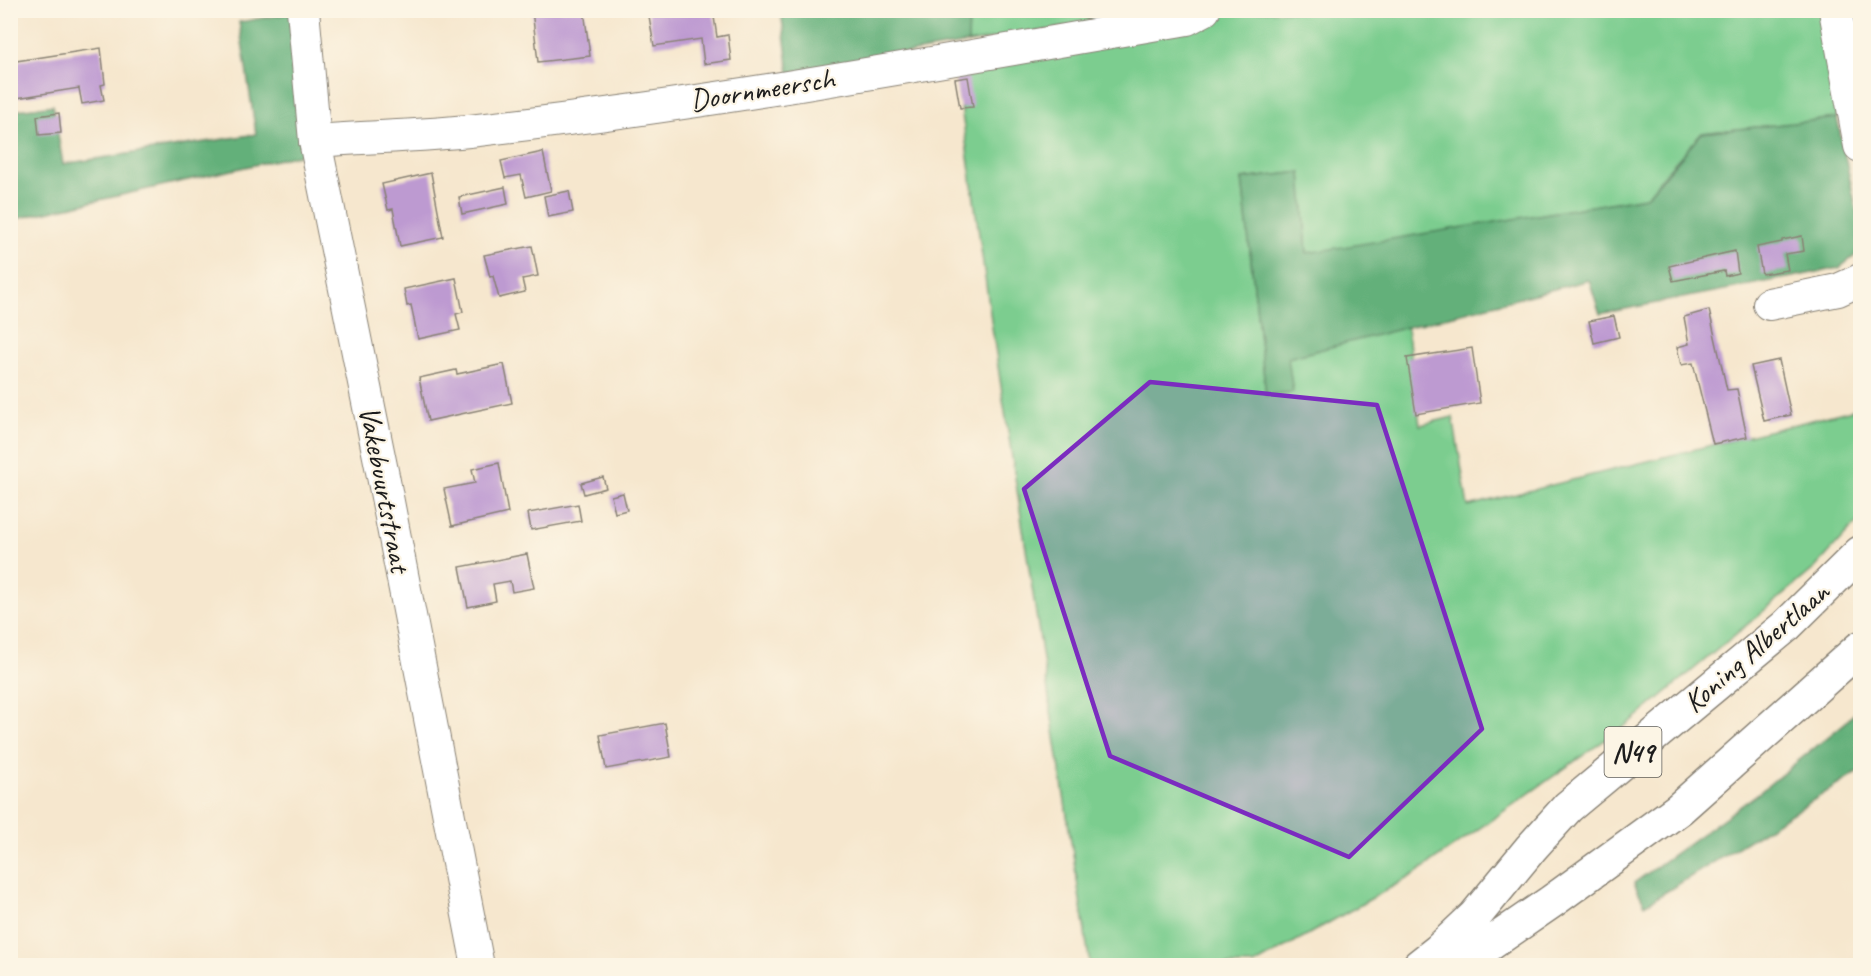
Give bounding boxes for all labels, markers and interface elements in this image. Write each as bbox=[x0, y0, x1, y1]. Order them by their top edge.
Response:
street label: Doornmeersch bbox=[687, 59, 839, 119]
street label: Vakebuurtstraat bbox=[350, 403, 420, 578]
street label: Koning Albertlaan bbox=[1675, 572, 1838, 721]
road number: N49 bbox=[1604, 727, 1662, 777]

